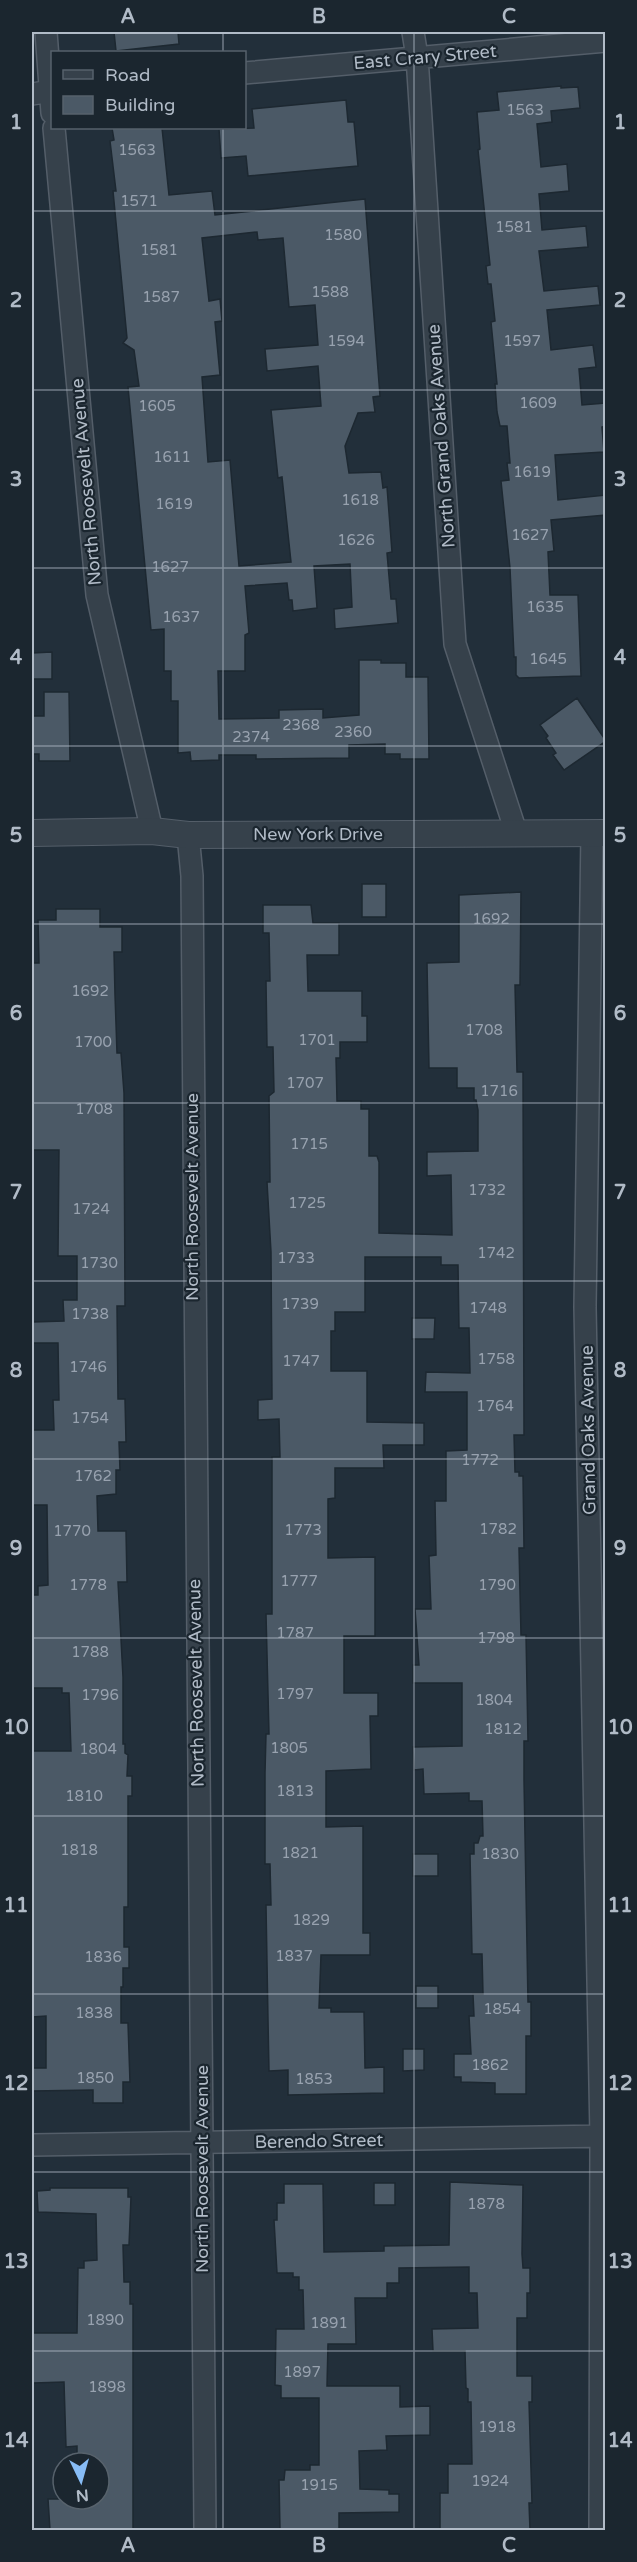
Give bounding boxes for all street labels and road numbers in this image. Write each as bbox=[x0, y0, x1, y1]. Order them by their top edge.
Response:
street label: East Crary Street bbox=[352, 40, 498, 74]
street label: North Grand Oaks Avenue bbox=[422, 323, 460, 549]
street label: North Roosevelt Avenue bbox=[66, 377, 106, 587]
street label: New York Drive bbox=[253, 823, 383, 845]
street label: North Roosevelt Avenue bbox=[181, 1093, 203, 1301]
street label: Grand Oaks Avenue bbox=[576, 1345, 600, 1515]
street label: North Roosevelt Avenue bbox=[183, 1579, 209, 1787]
street label: North Roosevelt Avenue bbox=[191, 2065, 213, 2273]
street label: Berendo Street bbox=[254, 2129, 384, 2153]

